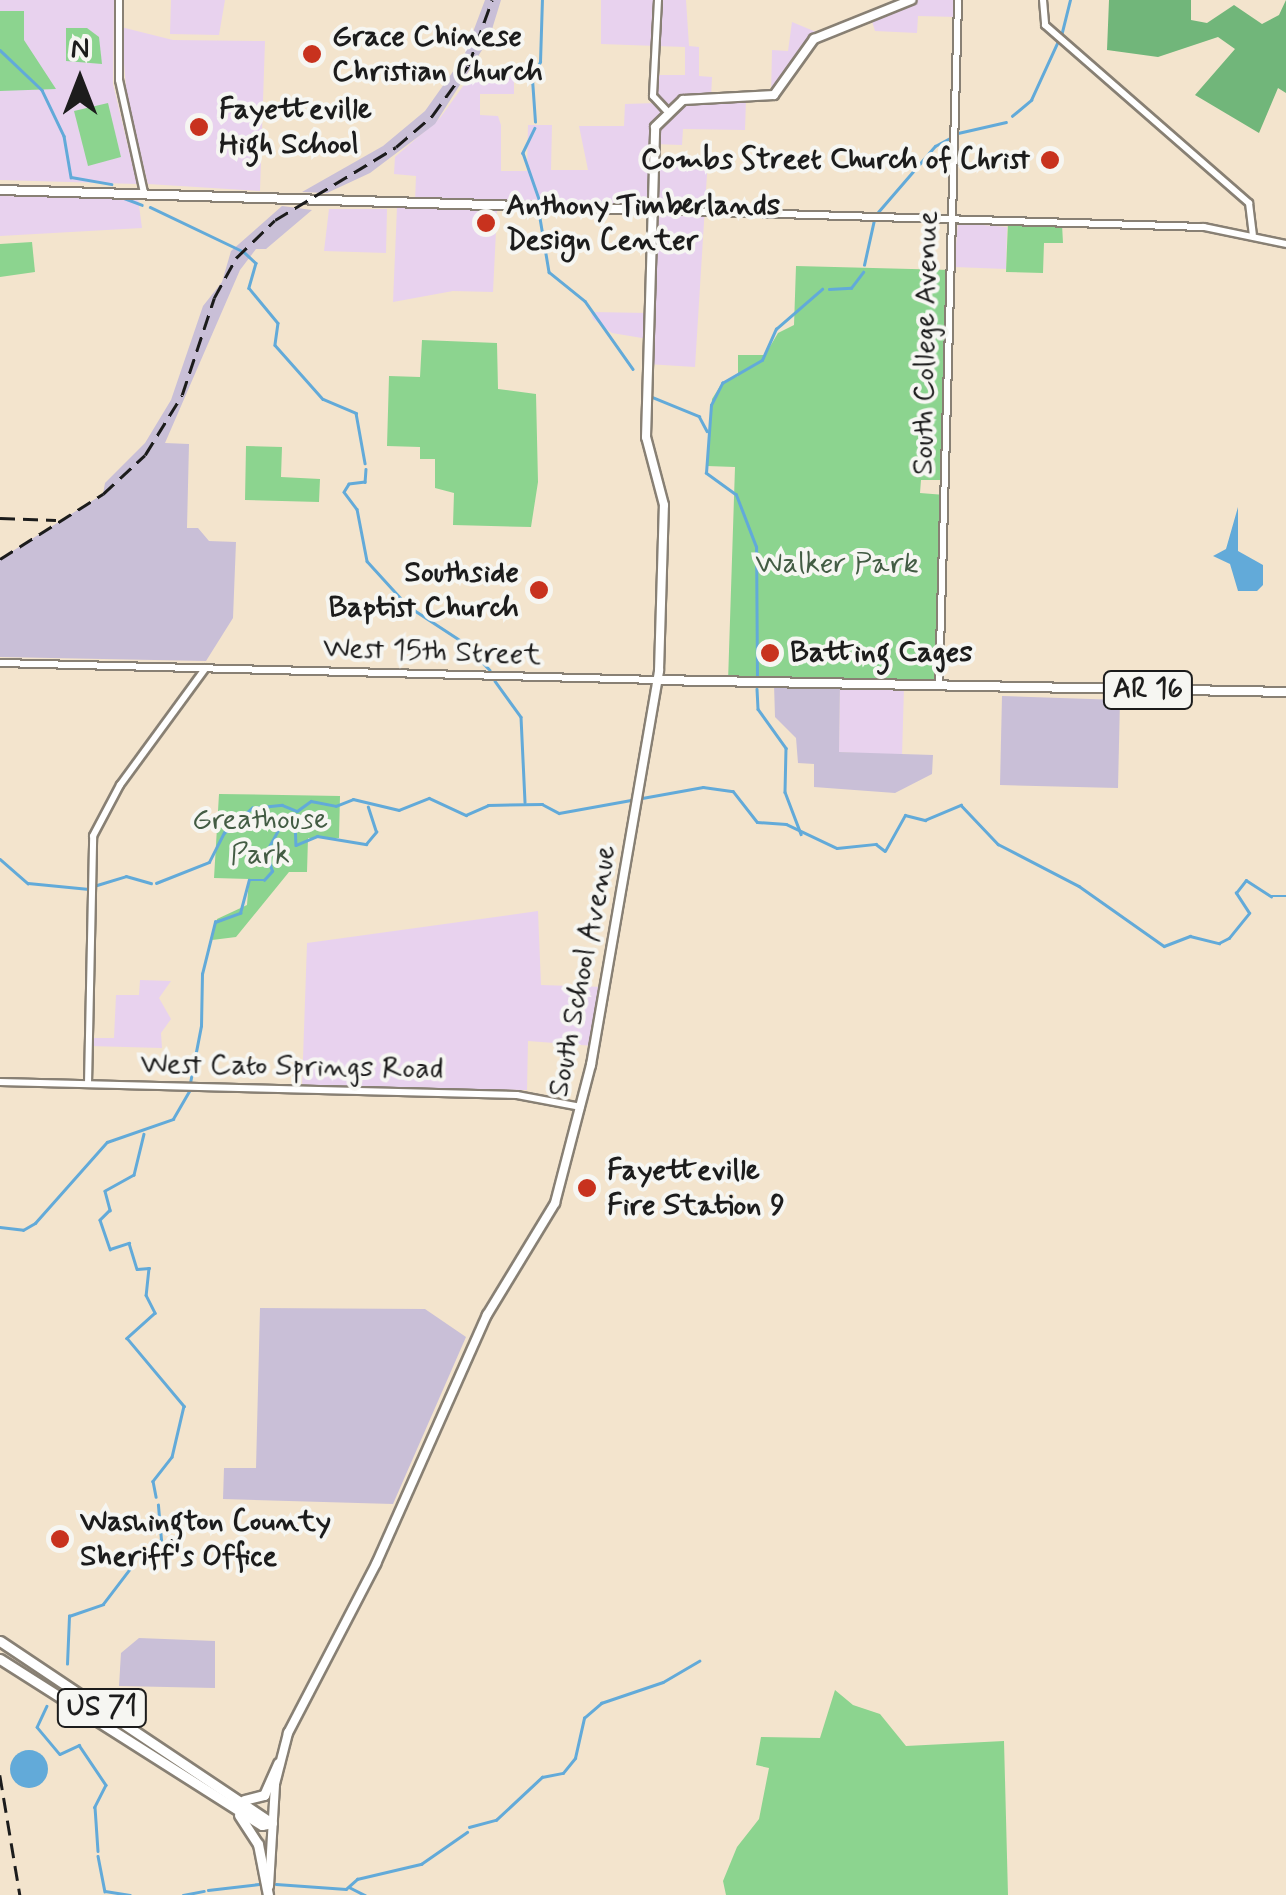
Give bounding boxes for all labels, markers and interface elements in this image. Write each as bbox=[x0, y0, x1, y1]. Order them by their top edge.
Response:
place label: Grace Chinese Christian Church bbox=[332, 19, 550, 90]
north arrow bbox=[30, 30, 130, 130]
text: N bbox=[71, 31, 89, 68]
marker: Grace Chinese Christian Church bbox=[301, 43, 323, 65]
place label: Fayetteville High School bbox=[219, 92, 372, 162]
marker: Fayetteville High School bbox=[188, 116, 210, 138]
place label: Combs Street Church of Christ bbox=[621, 142, 1030, 178]
marker: Combs Street Church of Christ bbox=[1039, 149, 1061, 171]
place label: Anthony Timberlands Design Center bbox=[506, 188, 782, 258]
street label: South College Avenue bbox=[906, 211, 946, 475]
marker: Anthony Timberlands Design Center bbox=[475, 212, 497, 234]
park label: Walker Park bbox=[758, 546, 916, 582]
place label: Southside Baptist Church bbox=[328, 555, 519, 626]
marker: Southside Baptist Church bbox=[528, 579, 550, 601]
street label: West 15th Street bbox=[322, 630, 542, 674]
place label: Batting Cages bbox=[790, 635, 974, 671]
marker: Batting Cages bbox=[759, 642, 781, 664]
road number: AR 16 bbox=[1100, 667, 1196, 713]
park label: Greathouse Park bbox=[192, 802, 328, 872]
street label: South School Avenue bbox=[541, 843, 625, 1099]
street label: West Cato Springs Road bbox=[144, 1046, 440, 1088]
place label: Fayetteville Fire Station 9 bbox=[607, 1153, 775, 1224]
marker: Fayetteville Fire Station 9 bbox=[576, 1177, 598, 1199]
place label: Washington County Sheriff's Office bbox=[80, 1504, 322, 1574]
marker: Washington County Sheriff's Office bbox=[49, 1528, 71, 1550]
road number: US 71 bbox=[54, 1685, 150, 1731]

